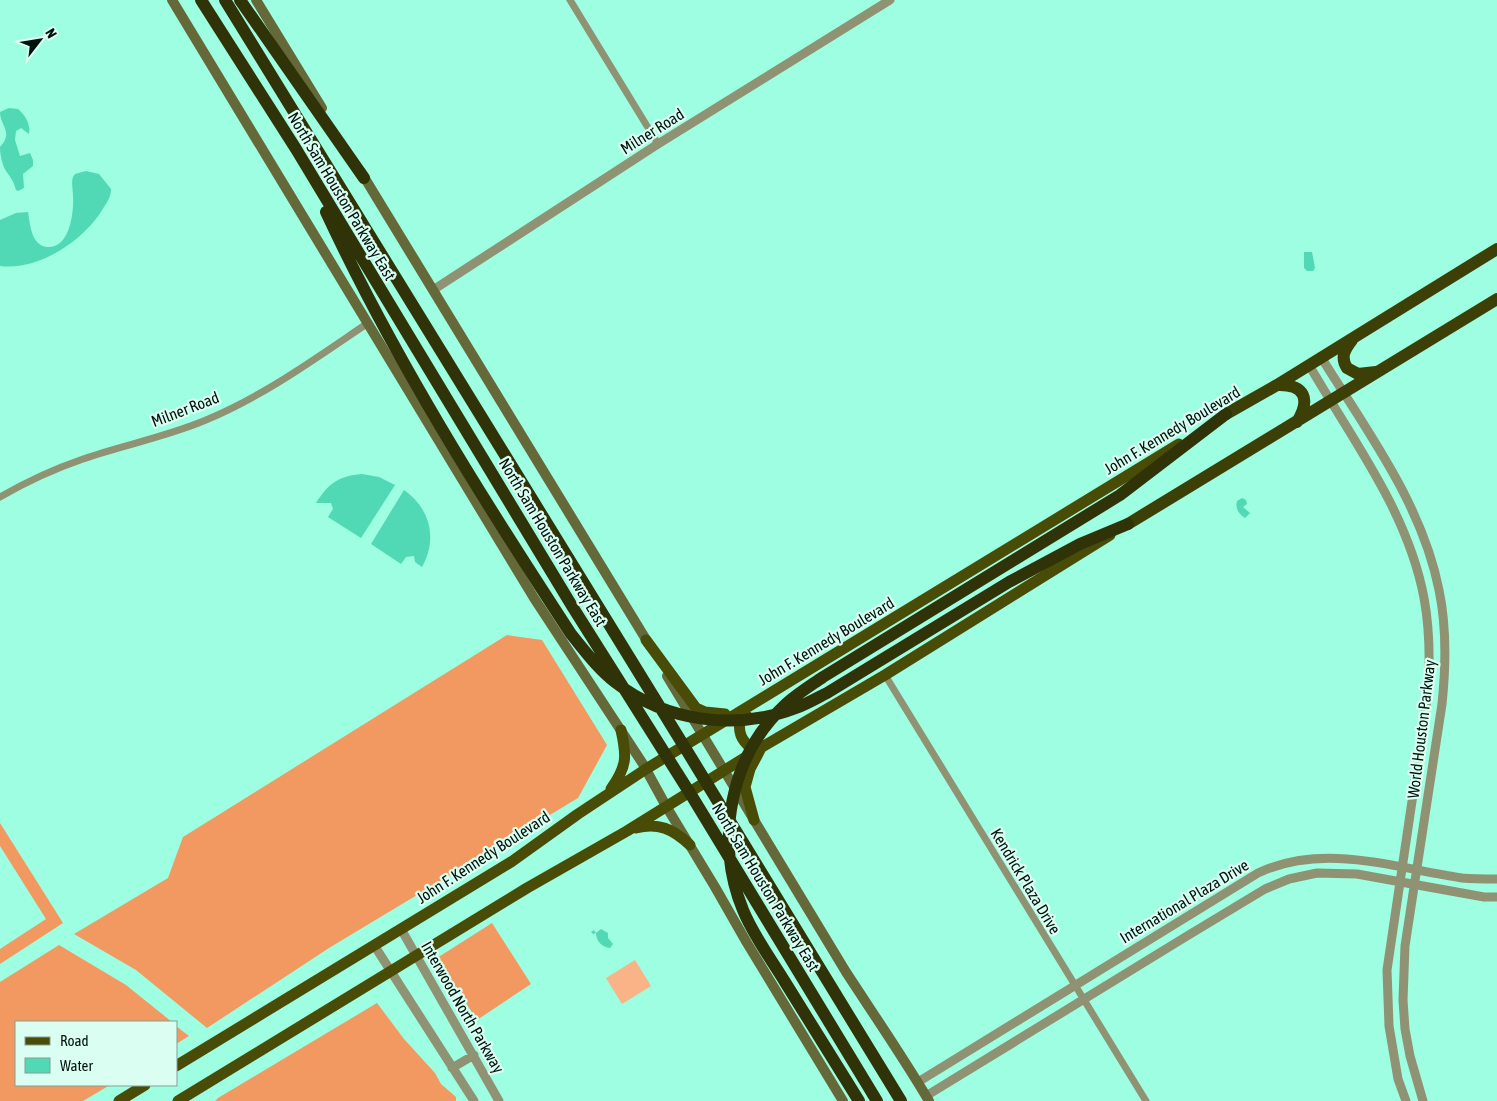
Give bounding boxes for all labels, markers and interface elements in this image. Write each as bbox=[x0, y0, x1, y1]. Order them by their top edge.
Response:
north arrow bbox=[15, 15, 65, 65]
text: N bbox=[42, 26, 60, 41]
street label: Milner Road bbox=[617, 105, 687, 157]
street label: North Sam Houston Parkway East bbox=[284, 109, 400, 284]
street label: John F. Kennedy Boulevard bbox=[1101, 382, 1244, 479]
street label: Milner Road bbox=[149, 388, 221, 430]
street label: North Sam Houston Parkway East bbox=[495, 455, 611, 630]
street label: John F. Kennedy Boulevard bbox=[755, 593, 898, 690]
street label: World Houston Parkway bbox=[1404, 658, 1439, 799]
street label: North Sam Houston Parkway East bbox=[708, 800, 824, 975]
street label: John F. Kennedy Boulevard bbox=[413, 807, 553, 908]
street label: Kendrick Plaza Drive bbox=[987, 825, 1065, 937]
street label: International Plaza Drive bbox=[1116, 855, 1252, 947]
street label: Interwood North Parkway bbox=[417, 938, 508, 1077]
legend bbox=[15, 1021, 178, 1086]
text: Road bbox=[60, 1032, 89, 1049]
text: Water bbox=[60, 1057, 93, 1074]

